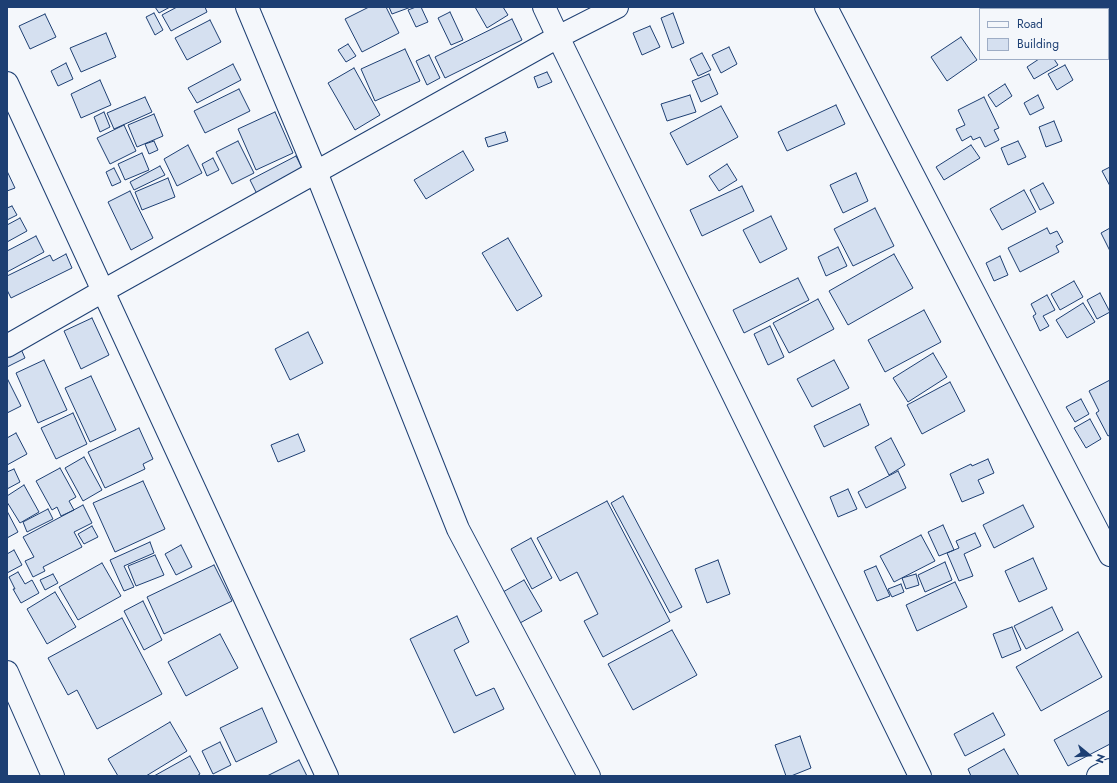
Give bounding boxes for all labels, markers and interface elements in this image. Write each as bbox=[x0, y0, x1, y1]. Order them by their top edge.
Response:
legend bbox=[979, 8, 1109, 60]
text: Road bbox=[1017, 15, 1043, 33]
text: Building bbox=[1017, 35, 1059, 53]
north arrow bbox=[1069, 735, 1109, 775]
text: N bbox=[1091, 752, 1109, 765]

